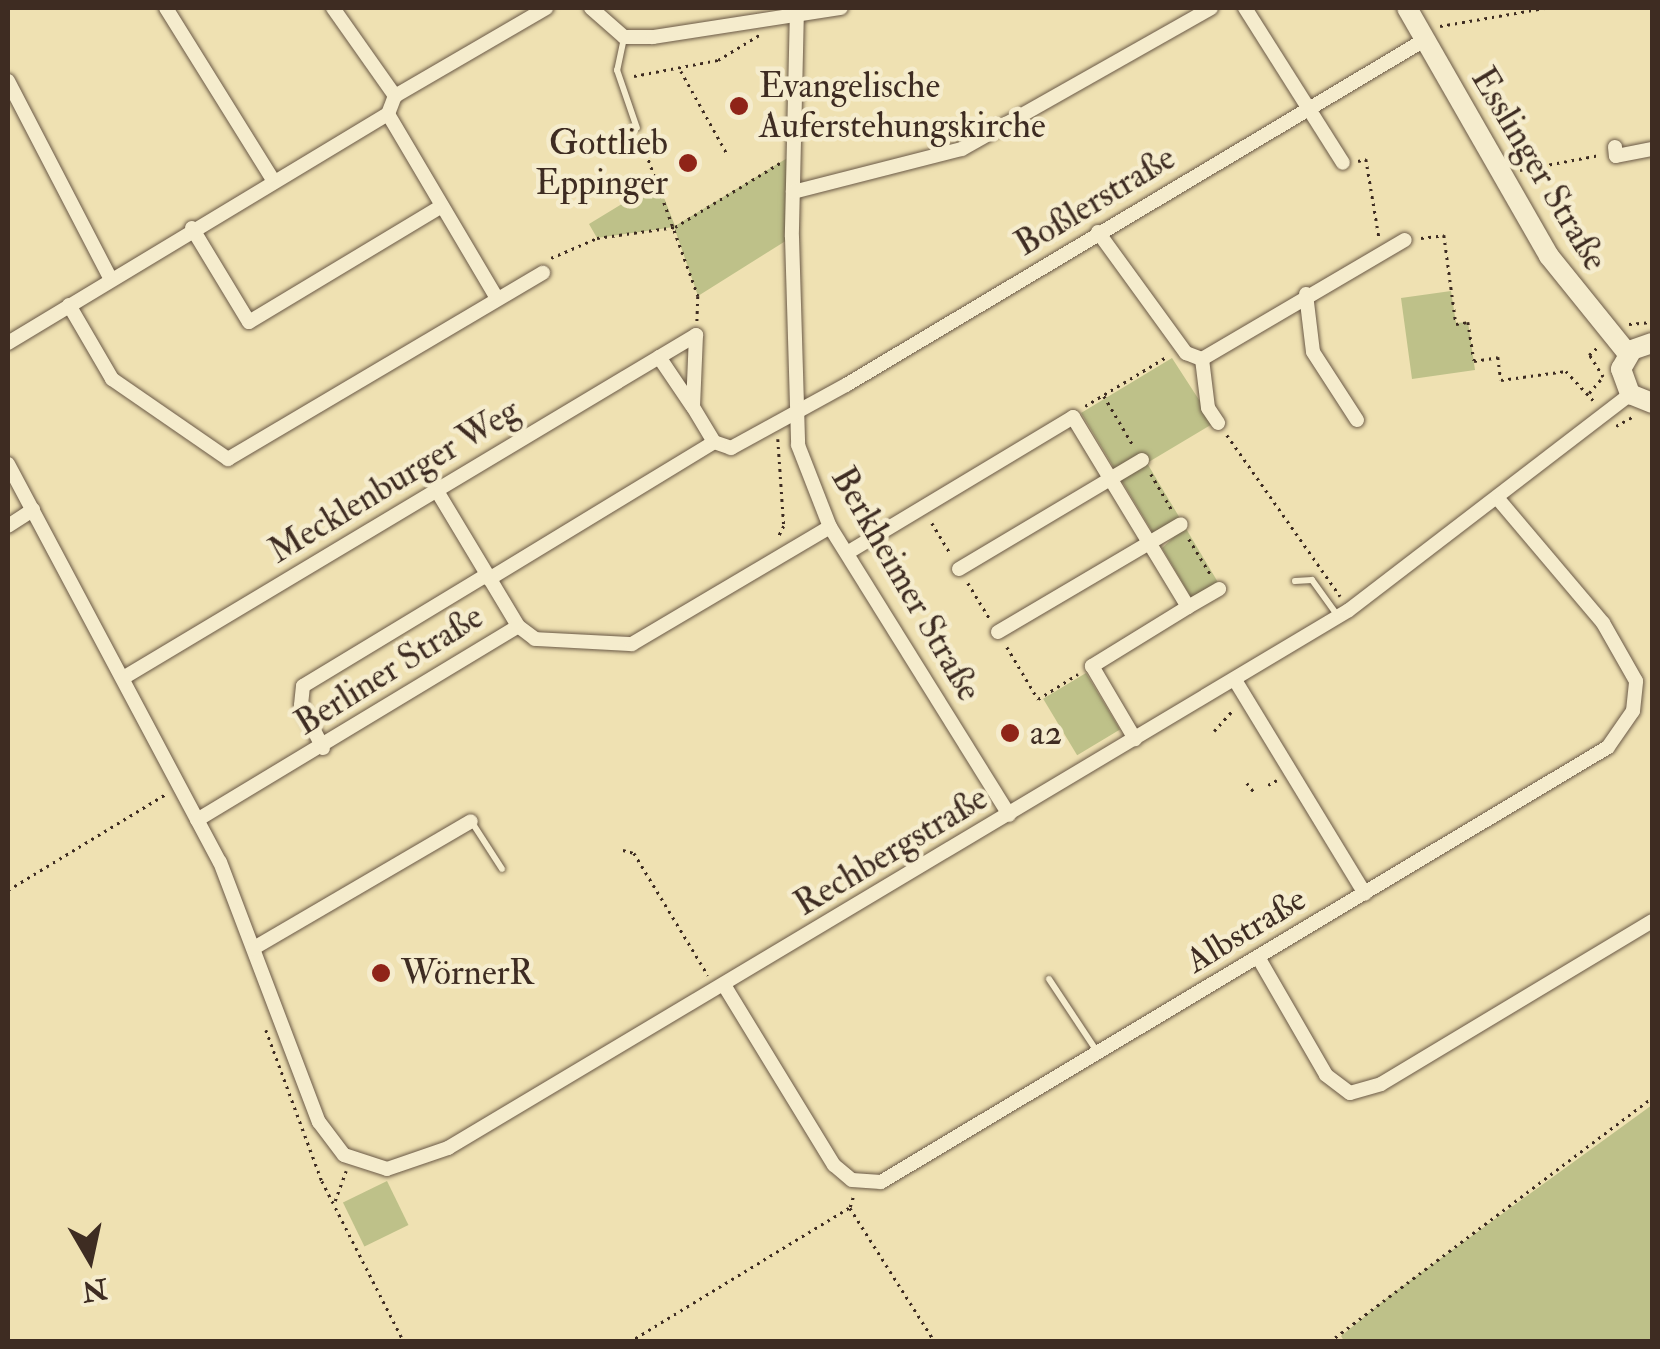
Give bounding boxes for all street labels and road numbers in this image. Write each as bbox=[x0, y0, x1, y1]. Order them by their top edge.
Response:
street label: Esslinger Straße bbox=[1462, 60, 1616, 278]
street label: Boßlerstraße bbox=[1007, 137, 1183, 265]
street label: Mecklenburger Weg bbox=[261, 390, 527, 572]
street label: Berkheimer Straße bbox=[822, 460, 990, 708]
street label: Berliner Straße bbox=[287, 596, 491, 744]
street label: Rechbergstraße bbox=[787, 777, 995, 925]
street label: Albstraße bbox=[1178, 878, 1314, 982]

